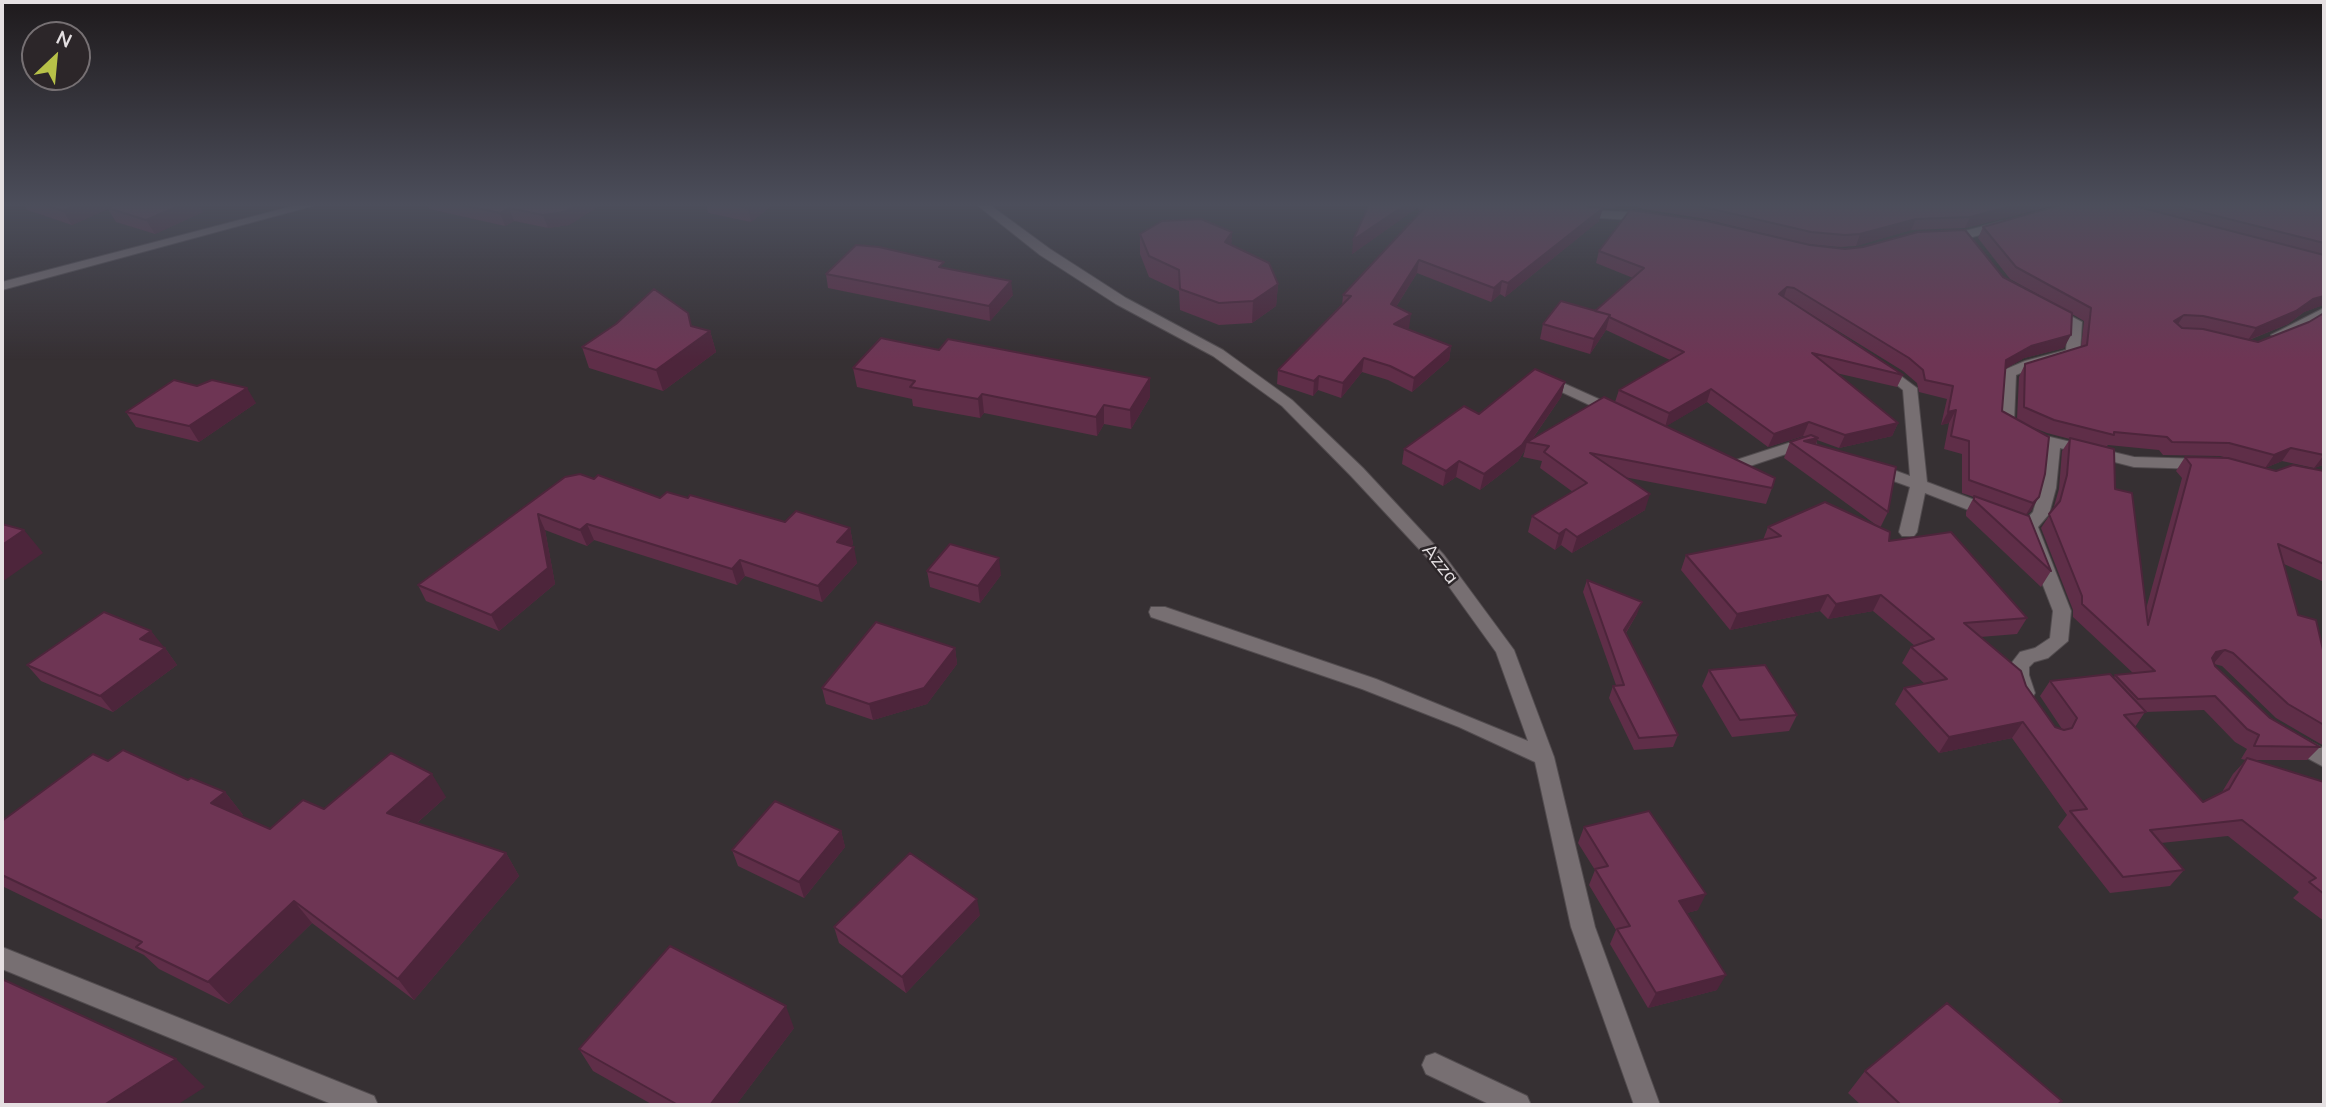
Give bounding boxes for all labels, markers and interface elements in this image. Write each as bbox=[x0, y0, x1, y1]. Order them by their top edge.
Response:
north arrow bbox=[21, 21, 91, 91]
text: N bbox=[53, 25, 76, 53]
street label: Azza bbox=[1417, 539, 1463, 589]

